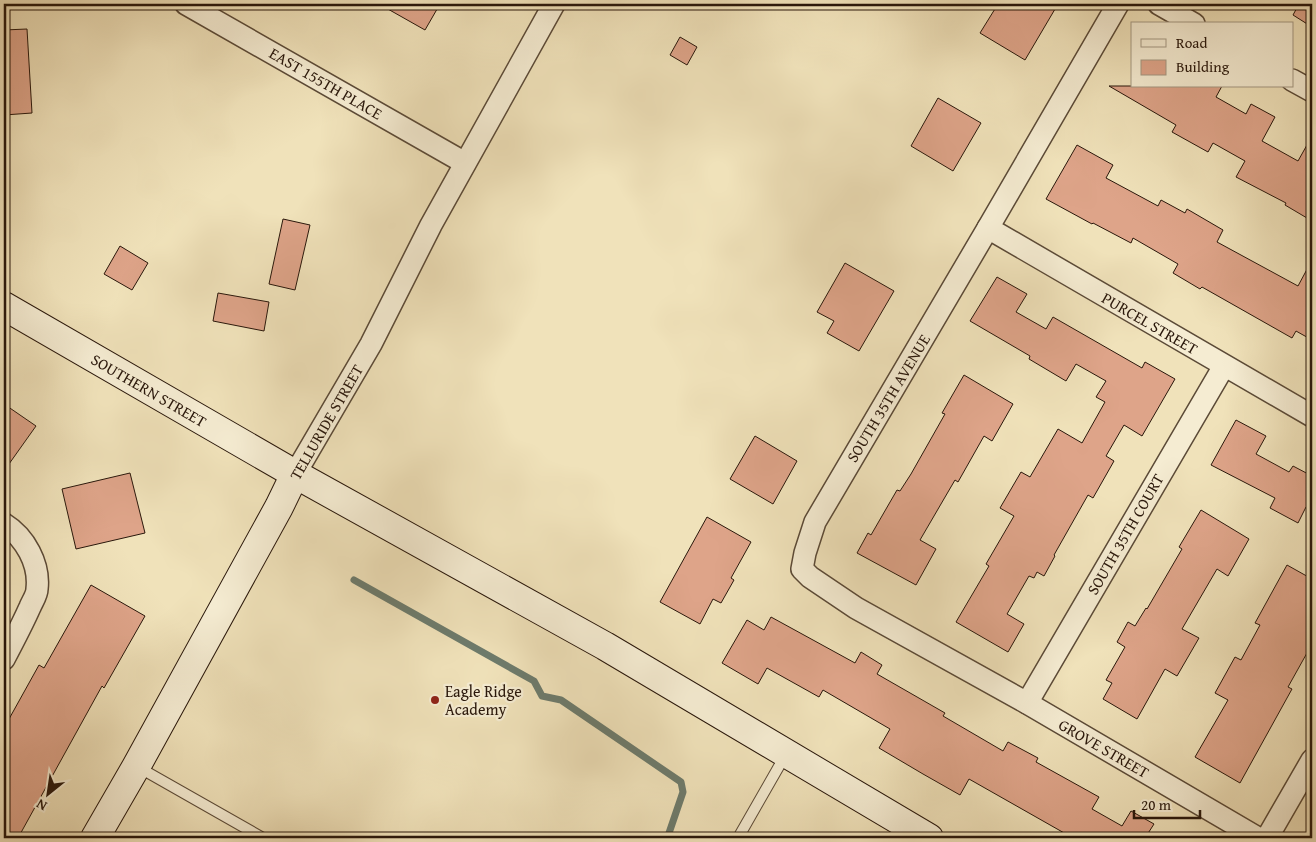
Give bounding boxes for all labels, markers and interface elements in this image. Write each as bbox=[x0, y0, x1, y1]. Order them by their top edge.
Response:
legend bbox=[1131, 22, 1294, 88]
text: Road bbox=[1176, 32, 1207, 53]
street label: EAST 155TH PLACE bbox=[265, 41, 387, 125]
text: Building bbox=[1176, 56, 1230, 77]
street label: PURCEL STREET bbox=[1097, 286, 1203, 360]
street label: SOUTH 35TH AVENUE bbox=[840, 329, 936, 467]
street label: SOUTHERN STREET bbox=[87, 347, 211, 433]
street label: TELLURIDE STREET bbox=[283, 360, 369, 484]
street label: SOUTH 35TH COURT bbox=[1080, 469, 1170, 599]
place label: Eagle Ridge Academy bbox=[445, 679, 522, 721]
marker: Eagle Ridge Academy bbox=[429, 694, 441, 706]
street label: GROVE STREET bbox=[1054, 712, 1154, 784]
north arrow bbox=[22, 770, 72, 820]
scale bar bbox=[1134, 787, 1200, 819]
text: N bbox=[32, 794, 51, 816]
text: 20 m bbox=[1141, 794, 1172, 815]

